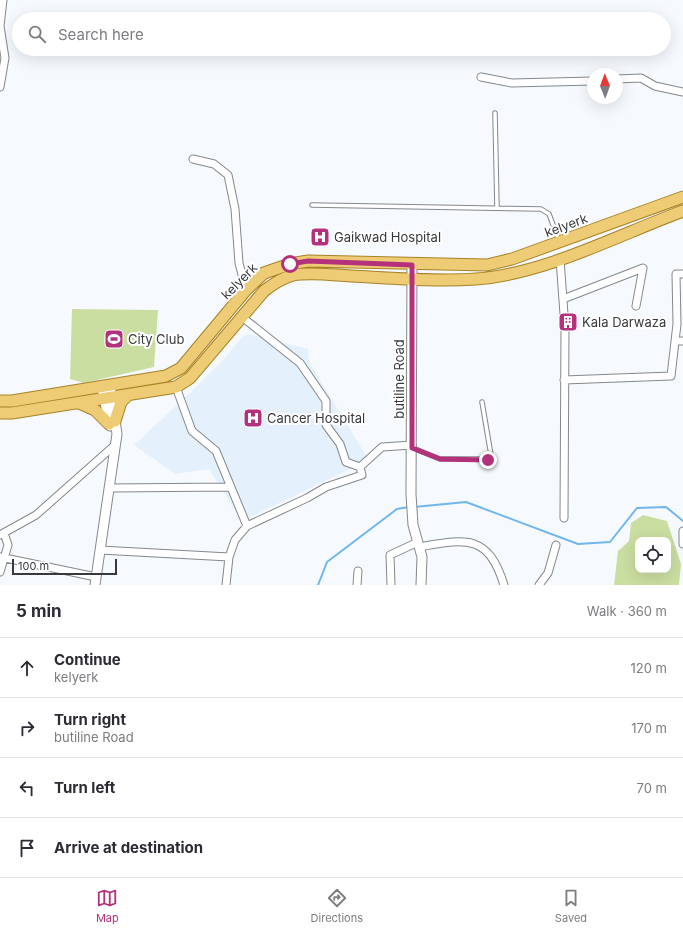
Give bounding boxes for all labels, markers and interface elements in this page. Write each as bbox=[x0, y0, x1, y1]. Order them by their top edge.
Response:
search box bbox=[12, 12, 671, 56]
icon: search bbox=[26, 23, 48, 45]
text: Search here bbox=[58, 25, 144, 44]
north arrow bbox=[587, 68, 623, 104]
street label: kelyerk bbox=[542, 210, 590, 240]
hospital icon: Gaikwad Hospital bbox=[309, 226, 331, 248]
place label: Gaikwad Hospital bbox=[334, 229, 441, 245]
route start bbox=[281, 255, 299, 273]
street label: kelyerk bbox=[218, 260, 260, 302]
building icon: Kala Darwaza bbox=[557, 311, 579, 333]
place label: Kala Darwaza bbox=[582, 314, 666, 330]
sports icon: City Club bbox=[103, 328, 125, 350]
place label: City Club bbox=[128, 331, 184, 347]
street label: butiline Road bbox=[391, 339, 407, 419]
hospital icon: Cancer Hospital bbox=[242, 407, 264, 429]
place label: Cancer Hospital bbox=[267, 410, 365, 426]
route end bbox=[479, 451, 497, 469]
map controls bbox=[635, 537, 671, 573]
button: locate bbox=[635, 537, 671, 573]
scale bar bbox=[12, 557, 117, 576]
text: 100 m bbox=[18, 559, 49, 573]
text: 5 min bbox=[16, 601, 62, 621]
text: Walk · 360 m bbox=[587, 603, 667, 619]
text: Continue bbox=[54, 650, 121, 669]
icon: ahead bbox=[16, 657, 38, 679]
text: 120 m bbox=[631, 660, 667, 676]
text: kelyerk bbox=[54, 669, 99, 685]
text: Turn right bbox=[54, 710, 126, 729]
icon: right bbox=[16, 717, 38, 739]
text: 170 m bbox=[631, 720, 667, 736]
text: butiline Road bbox=[54, 729, 134, 745]
icon: left bbox=[16, 777, 38, 799]
text: Turn left bbox=[54, 778, 115, 797]
text: 70 m bbox=[637, 780, 667, 796]
icon: arrive bbox=[16, 837, 38, 859]
text: Arrive at destination bbox=[54, 838, 203, 857]
tab: Map bbox=[96, 887, 119, 925]
tab: Directions bbox=[311, 887, 363, 925]
tab: Saved bbox=[555, 887, 587, 925]

